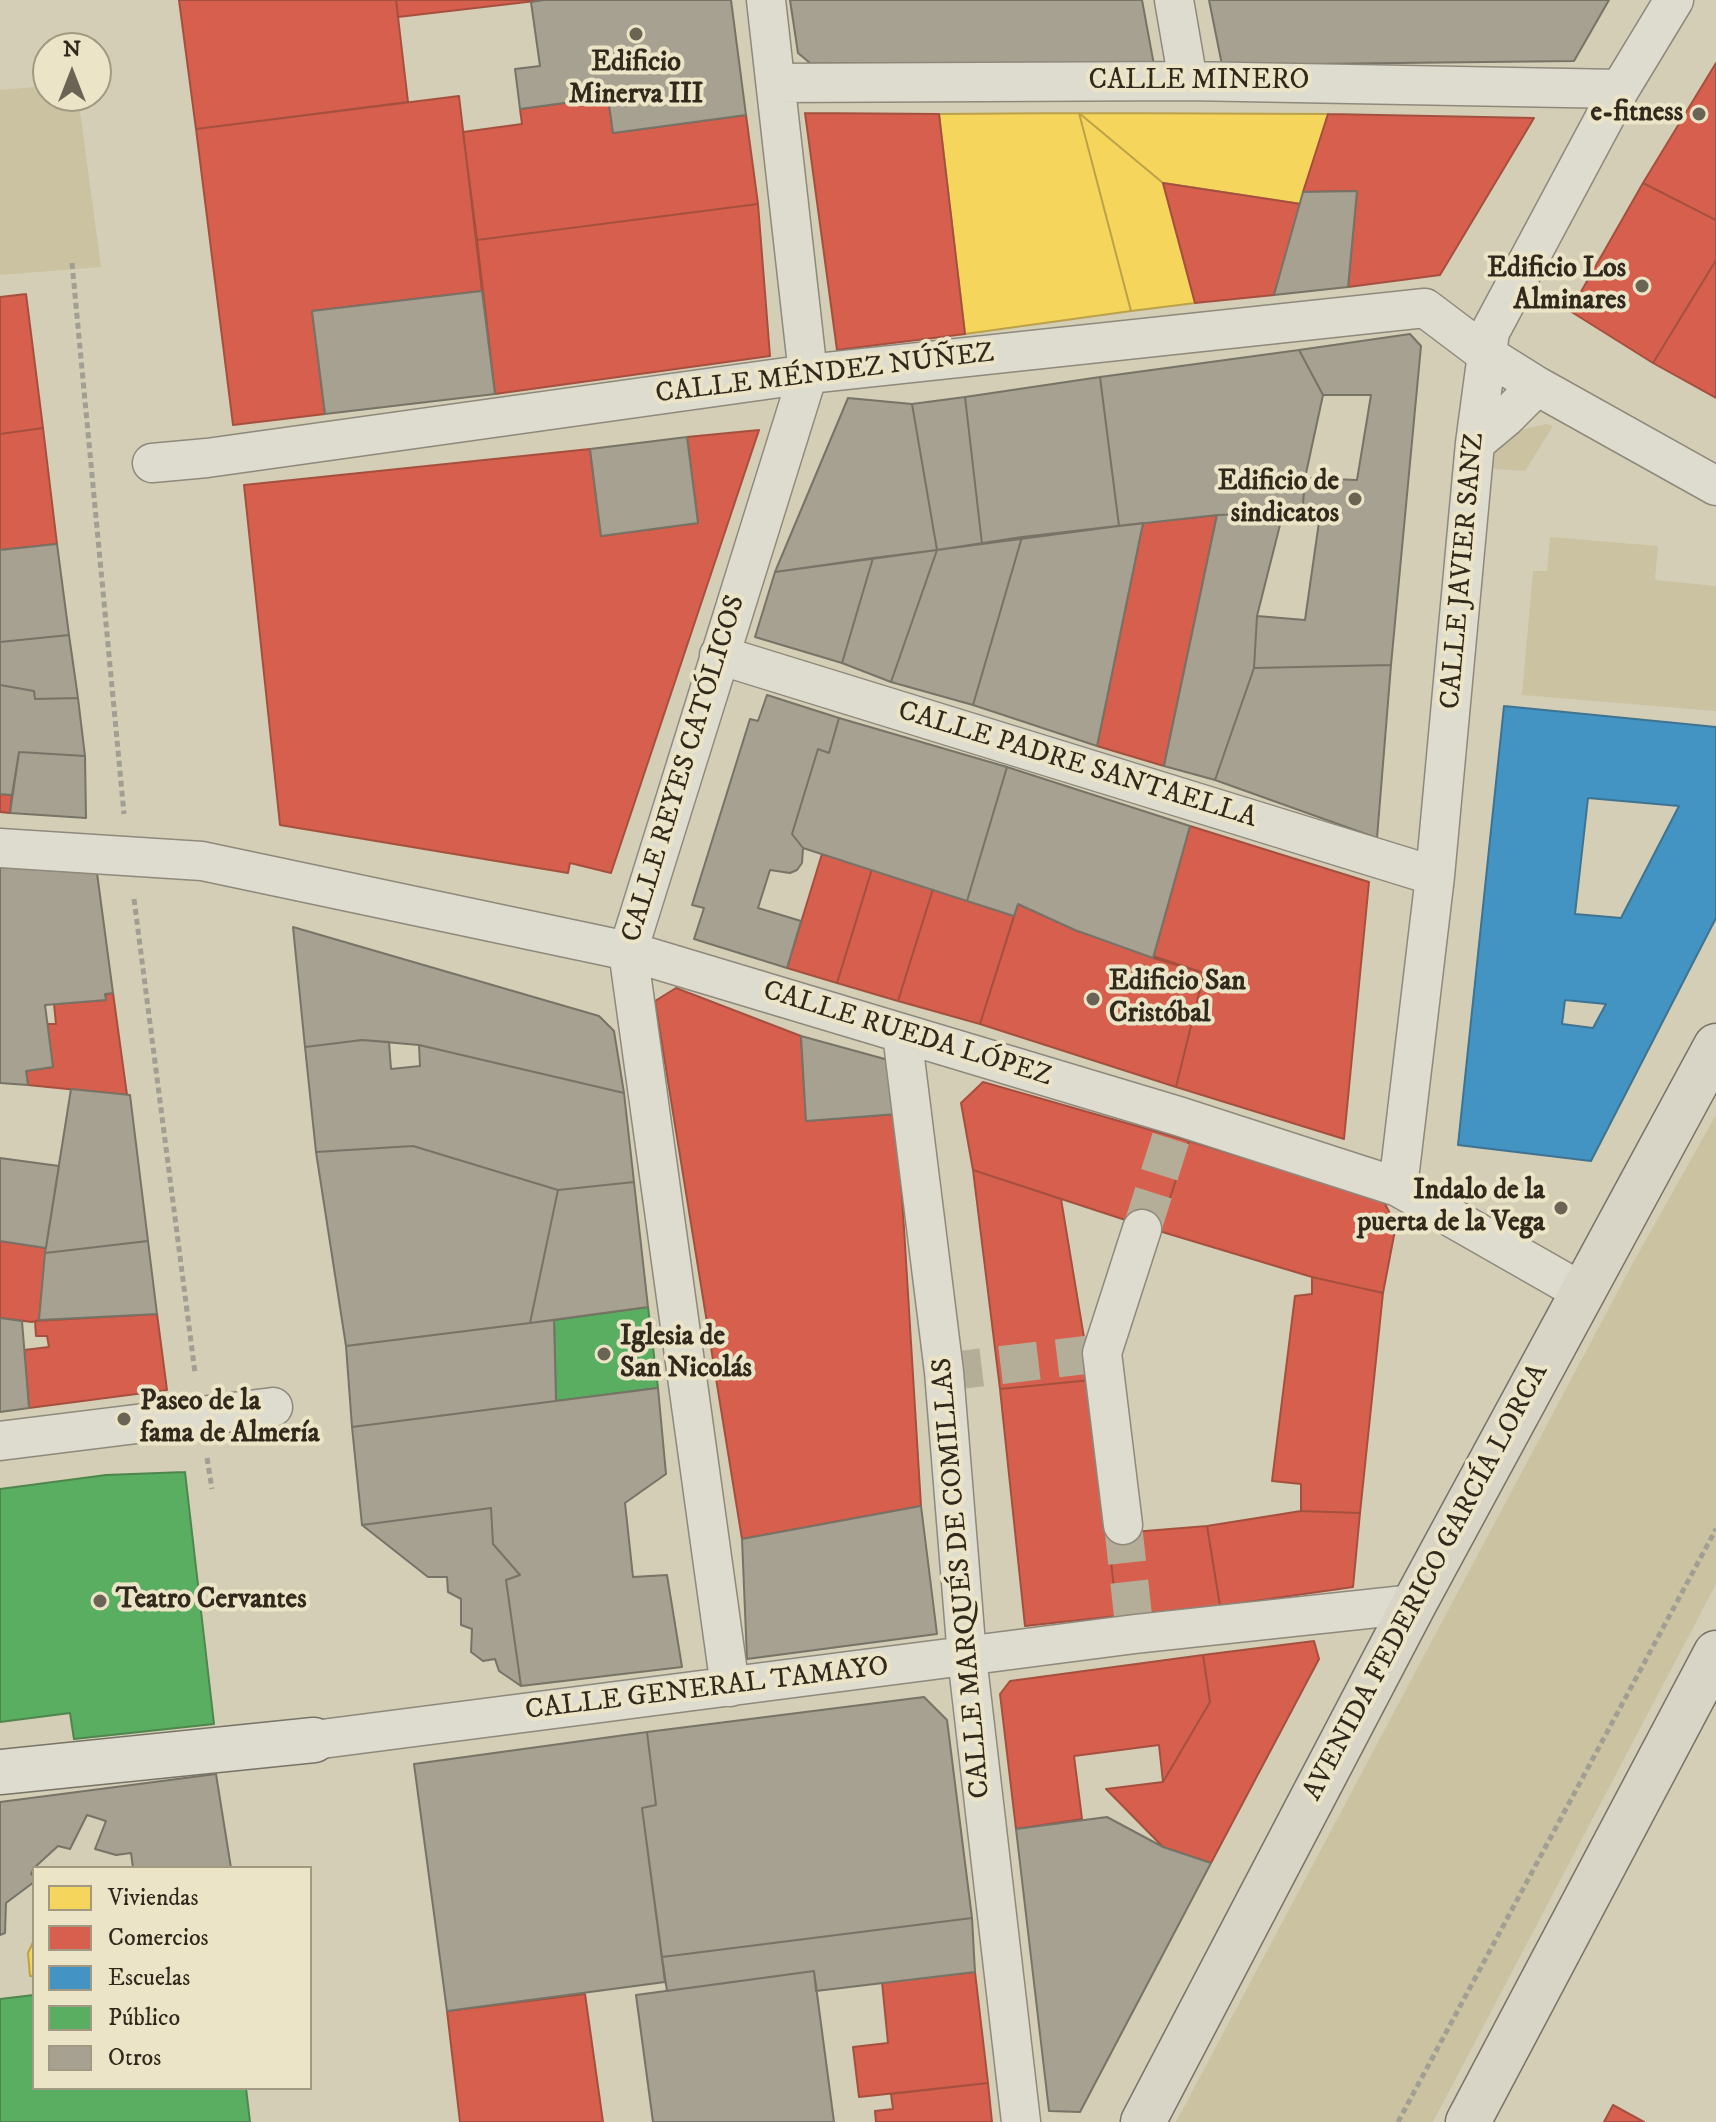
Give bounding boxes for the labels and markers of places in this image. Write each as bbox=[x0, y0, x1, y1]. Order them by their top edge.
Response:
marker: Edificio Minerva III bbox=[627, 25, 645, 43]
place label: Edificio Minerva III bbox=[569, 47, 703, 113]
place label: e-fitness bbox=[1590, 97, 1683, 131]
marker: e-fitness bbox=[1690, 105, 1708, 123]
place label: Edificio Los Alminares bbox=[1487, 253, 1626, 319]
marker: Edificio Los Alminares bbox=[1633, 277, 1651, 295]
place label: Edificio de sindicatos bbox=[1218, 466, 1339, 532]
marker: Edificio de sindicatos bbox=[1346, 490, 1364, 508]
place label: Edificio San Cristóbal bbox=[1109, 966, 1246, 1032]
marker: Edificio San Cristóbal bbox=[1084, 990, 1102, 1008]
place label: Indalo de la puerta de la Vega bbox=[1357, 1175, 1545, 1241]
marker: Indalo de la puerta de la Vega bbox=[1552, 1199, 1570, 1217]
place label: Iglesia de San Nicolás bbox=[620, 1321, 752, 1387]
marker: Iglesia de San Nicolás bbox=[595, 1345, 613, 1363]
place label: Paseo de la fama de Almería bbox=[140, 1386, 320, 1452]
marker: Paseo de la fama de Almería bbox=[115, 1410, 133, 1428]
place label: Teatro Cervantes bbox=[116, 1584, 307, 1618]
marker: Teatro Cervantes bbox=[91, 1592, 109, 1610]

